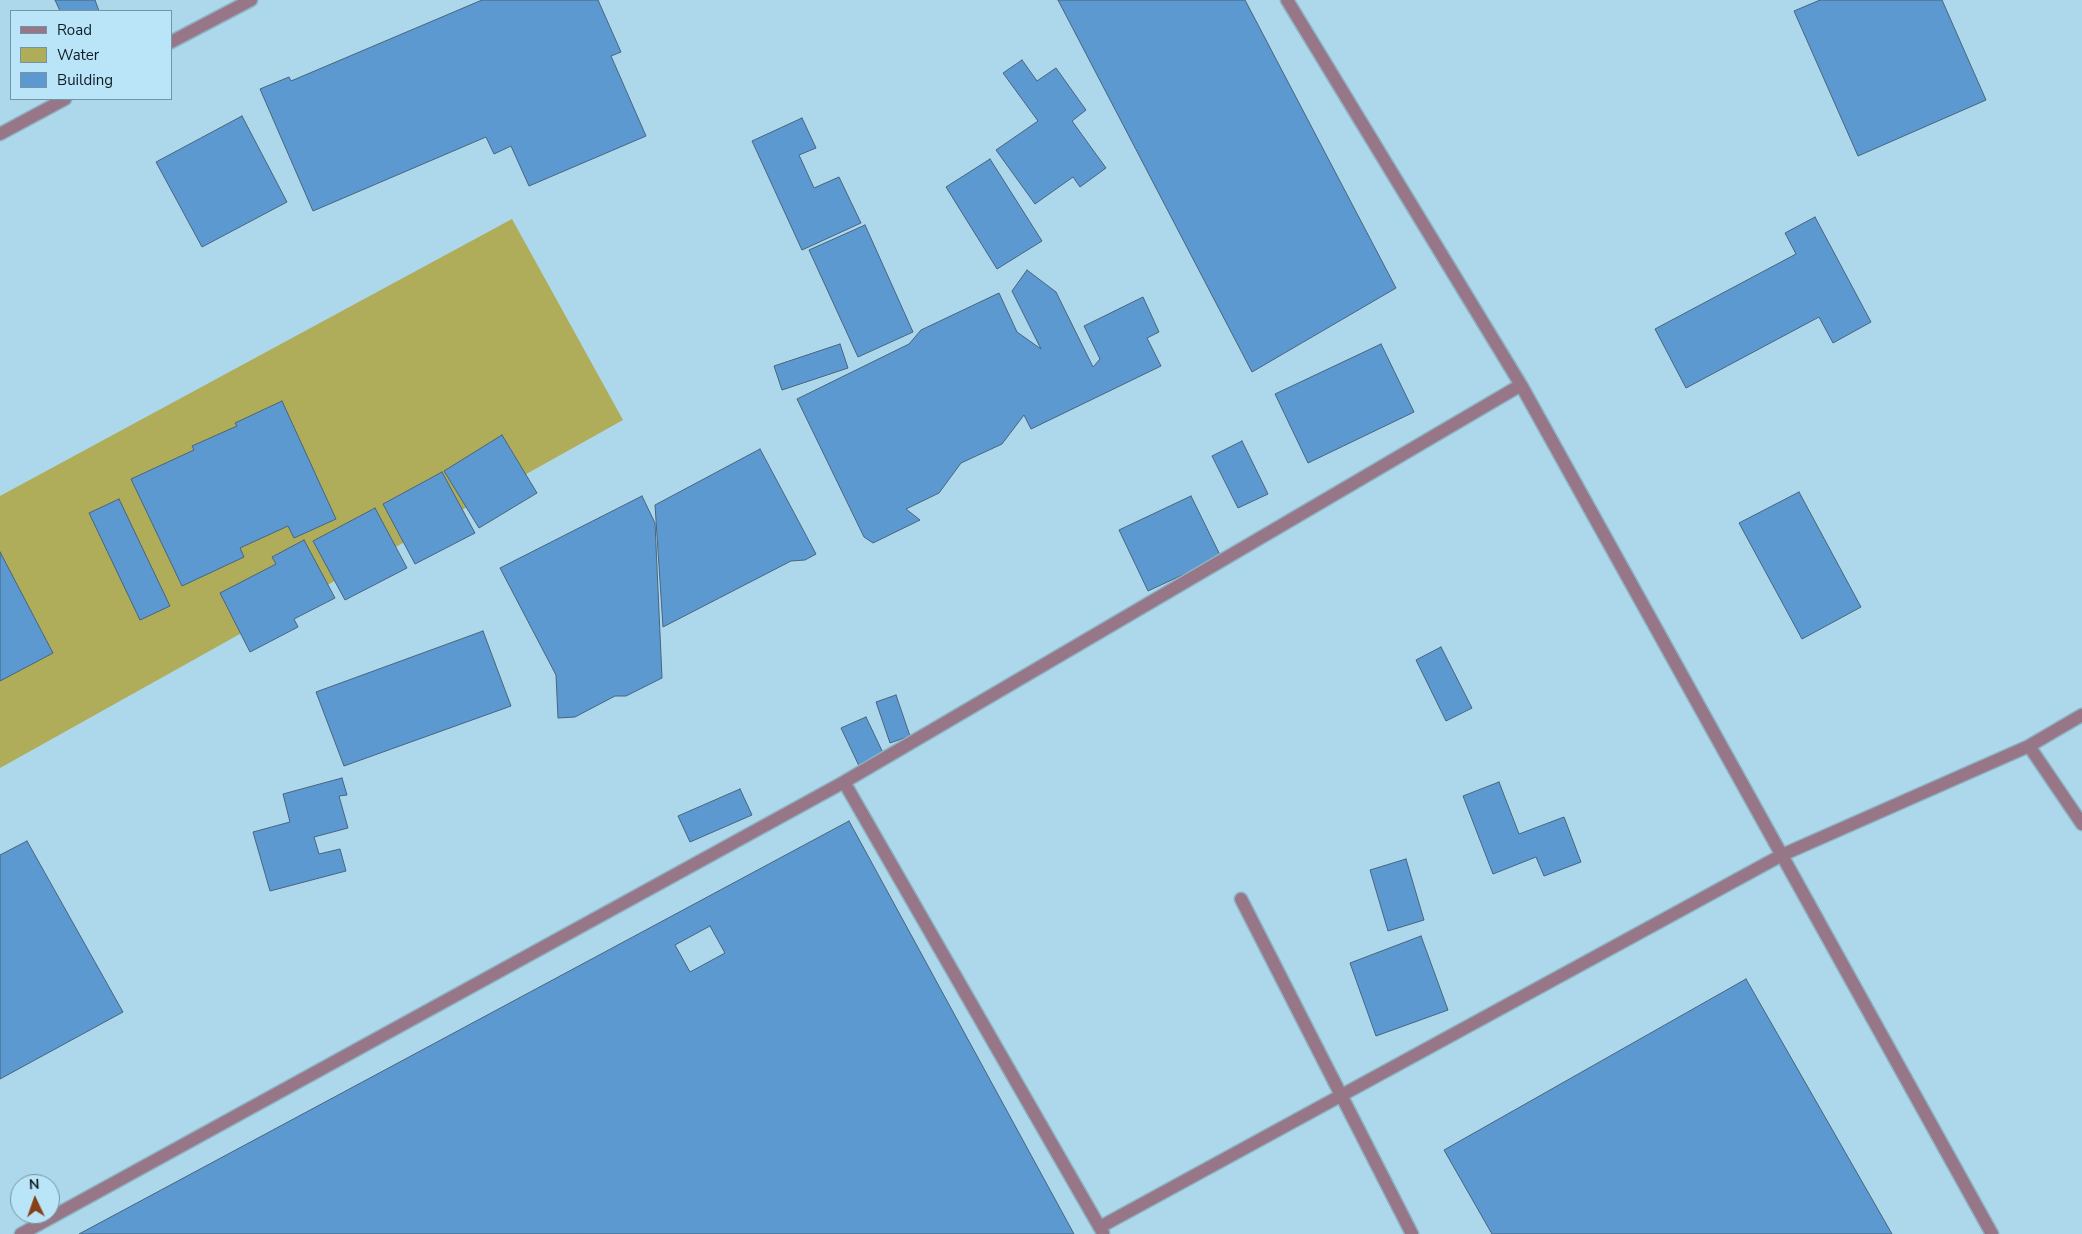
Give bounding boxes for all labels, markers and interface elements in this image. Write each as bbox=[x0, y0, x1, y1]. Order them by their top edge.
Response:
legend bbox=[10, 10, 172, 100]
text: Road bbox=[57, 20, 92, 40]
text: Water bbox=[57, 45, 99, 65]
text: Building bbox=[57, 70, 113, 90]
north arrow bbox=[10, 1174, 60, 1224]
text: N bbox=[29, 1175, 40, 1194]

